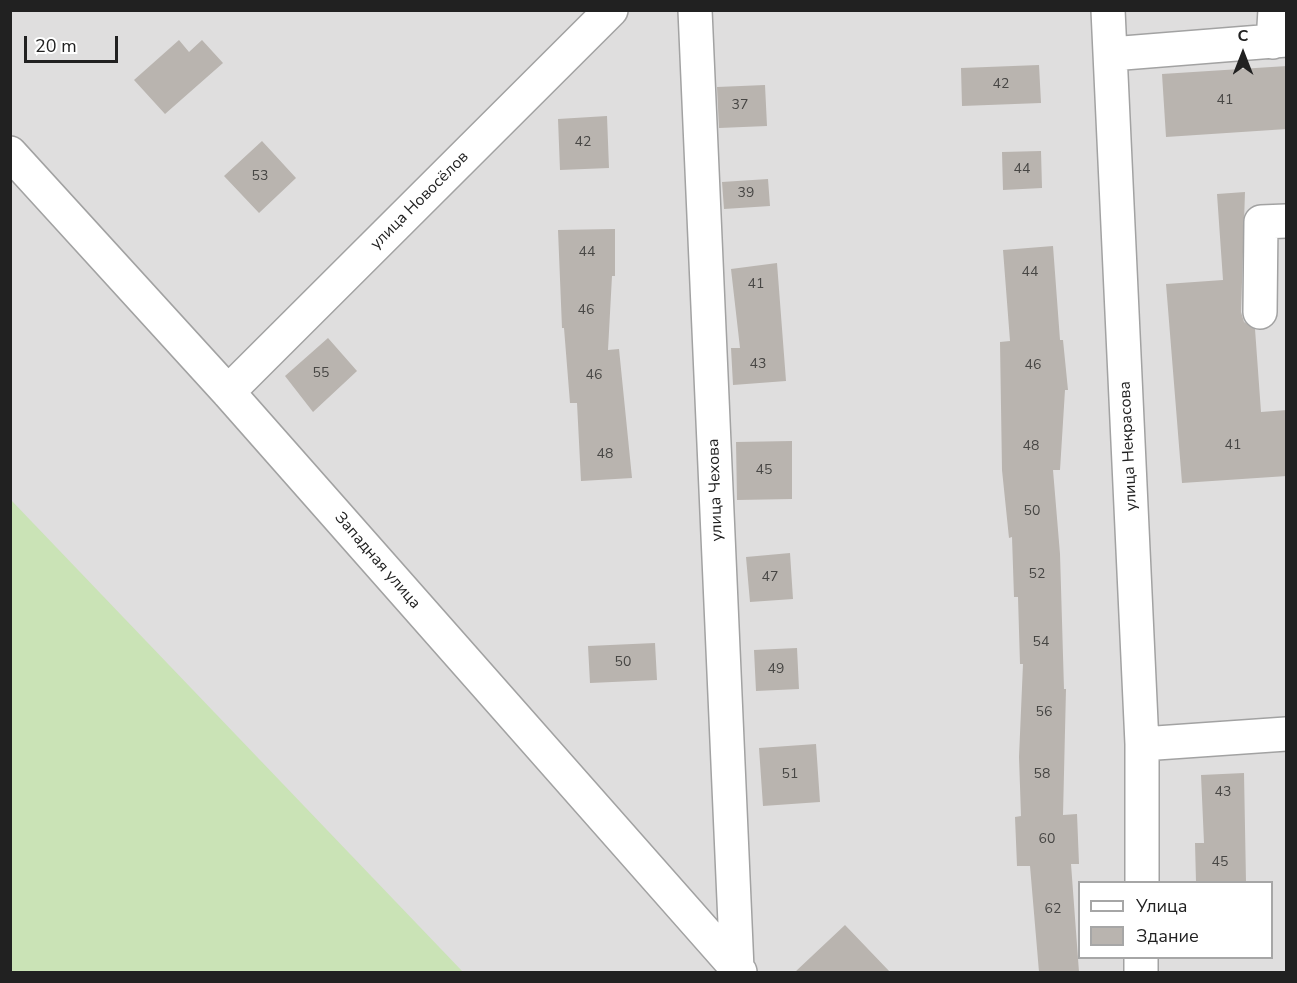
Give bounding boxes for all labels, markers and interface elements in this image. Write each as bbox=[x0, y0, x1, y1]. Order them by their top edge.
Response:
scale bar bbox=[27, 24, 122, 62]
north arrow bbox=[1213, 24, 1273, 84]
text: С bbox=[1238, 25, 1248, 47]
text: 20 m bbox=[35, 34, 77, 58]
house number: 42 bbox=[993, 77, 1009, 93]
house number: 41 bbox=[1217, 93, 1233, 109]
house number: 37 bbox=[732, 98, 748, 114]
house number: 42 bbox=[575, 135, 591, 151]
street label: улица Новосёлов bbox=[367, 148, 473, 254]
house number: 44 bbox=[1014, 162, 1030, 178]
house number: 53 bbox=[252, 169, 268, 185]
house number: 39 bbox=[738, 186, 754, 202]
house number: 44 bbox=[579, 245, 595, 261]
house number: 44 bbox=[1022, 265, 1038, 281]
house number: 41 bbox=[748, 277, 764, 293]
house number: 46 bbox=[578, 303, 594, 319]
house number: 43 bbox=[750, 357, 766, 373]
house number: 46 bbox=[1025, 358, 1041, 374]
house number: 55 bbox=[313, 366, 329, 382]
house number: 46 bbox=[586, 368, 602, 384]
street label: улица Некрасова bbox=[1116, 381, 1142, 511]
street label: улица Чехова bbox=[705, 438, 727, 542]
house number: 41 bbox=[1225, 438, 1241, 454]
house number: 48 bbox=[1023, 439, 1039, 455]
house number: 48 bbox=[597, 447, 613, 463]
house number: 45 bbox=[756, 463, 772, 479]
house number: 50 bbox=[1024, 504, 1040, 520]
street label: Западная улица bbox=[330, 509, 424, 613]
house number: 52 bbox=[1029, 567, 1045, 583]
house number: 47 bbox=[762, 570, 778, 586]
house number: 54 bbox=[1033, 635, 1049, 651]
house number: 50 bbox=[615, 655, 631, 671]
house number: 49 bbox=[768, 662, 784, 678]
house number: 56 bbox=[1036, 705, 1052, 721]
house number: 51 bbox=[782, 767, 798, 783]
house number: 58 bbox=[1034, 767, 1050, 783]
house number: 43 bbox=[1215, 785, 1231, 801]
house number: 60 bbox=[1039, 832, 1055, 848]
house number: 45 bbox=[1212, 855, 1228, 871]
legend bbox=[1078, 881, 1273, 959]
text: Улица bbox=[1136, 894, 1187, 918]
house number: 62 bbox=[1045, 902, 1061, 918]
text: Здание bbox=[1136, 924, 1199, 948]

